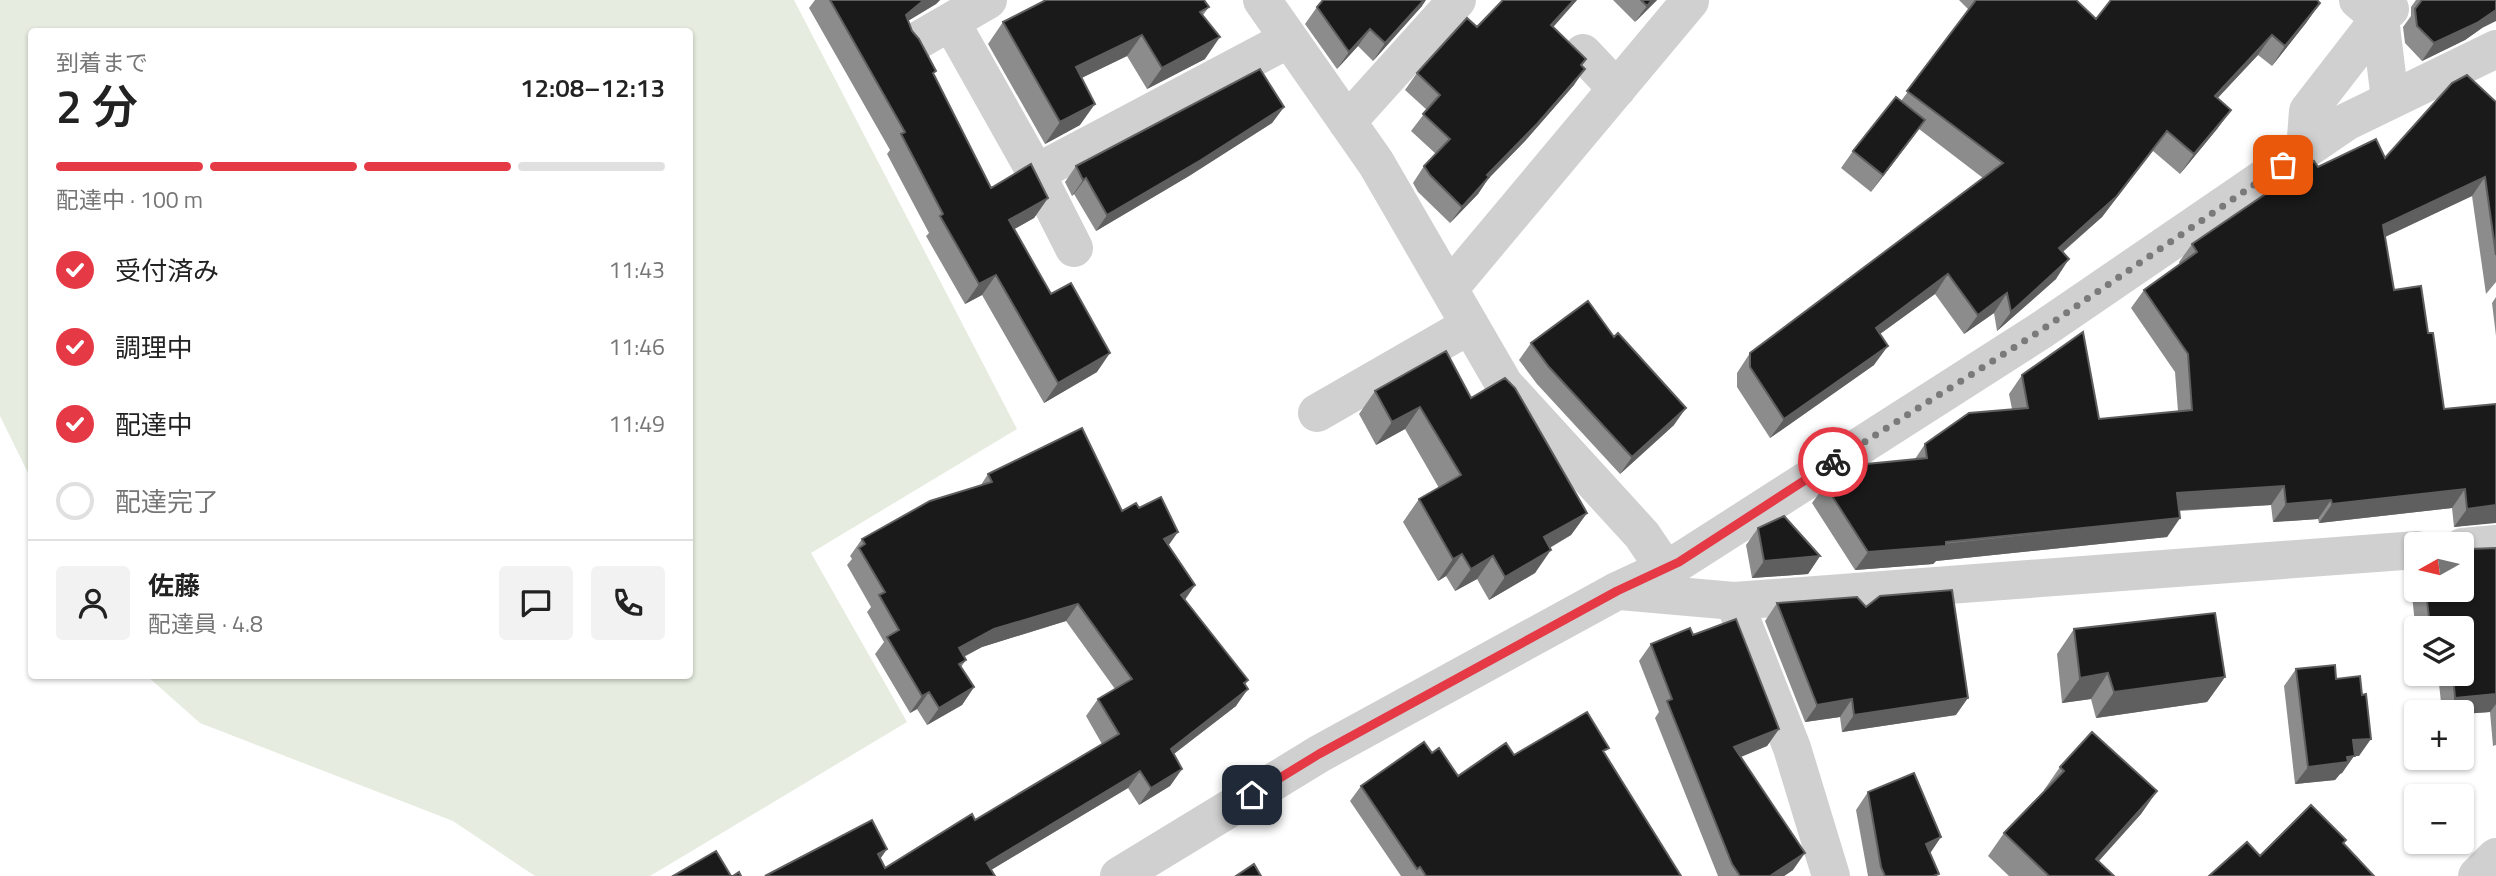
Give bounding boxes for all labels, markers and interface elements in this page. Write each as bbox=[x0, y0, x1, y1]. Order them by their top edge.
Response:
text: 到着まで bbox=[56, 45, 148, 80]
text: 12:08–12:13 bbox=[520, 68, 665, 107]
text: 2 分 bbox=[56, 71, 138, 141]
pin bbox=[2253, 135, 2313, 195]
icon: bag bbox=[2264, 146, 2302, 184]
text: 配達中 · 100 m bbox=[56, 182, 203, 217]
icon: check bbox=[56, 251, 94, 289]
text: 受付済み bbox=[115, 251, 219, 290]
text: 11:43 bbox=[608, 252, 665, 287]
icon: check bbox=[56, 328, 94, 366]
text: 調理中 bbox=[115, 328, 193, 367]
text: 11:46 bbox=[608, 329, 665, 364]
icon: check bbox=[56, 405, 94, 443]
text: 配達中 bbox=[115, 405, 193, 444]
text: 11:49 bbox=[608, 406, 665, 441]
courier bbox=[1798, 427, 1868, 497]
icon: bike bbox=[1814, 443, 1852, 481]
text: 配達完了 bbox=[115, 482, 219, 521]
north arrow bbox=[2404, 532, 2474, 602]
map controls bbox=[2404, 532, 2474, 854]
button: person bbox=[56, 566, 130, 640]
text: 佐藤 bbox=[148, 566, 200, 605]
button: chat bbox=[499, 566, 573, 640]
button: phone bbox=[591, 566, 665, 640]
text: 配達員 · 4.8 bbox=[148, 606, 263, 641]
button: layers bbox=[2404, 616, 2474, 686]
button: + bbox=[2404, 700, 2474, 770]
pin bbox=[1222, 765, 1282, 825]
icon: home bbox=[1233, 776, 1271, 814]
button: − bbox=[2404, 784, 2474, 854]

